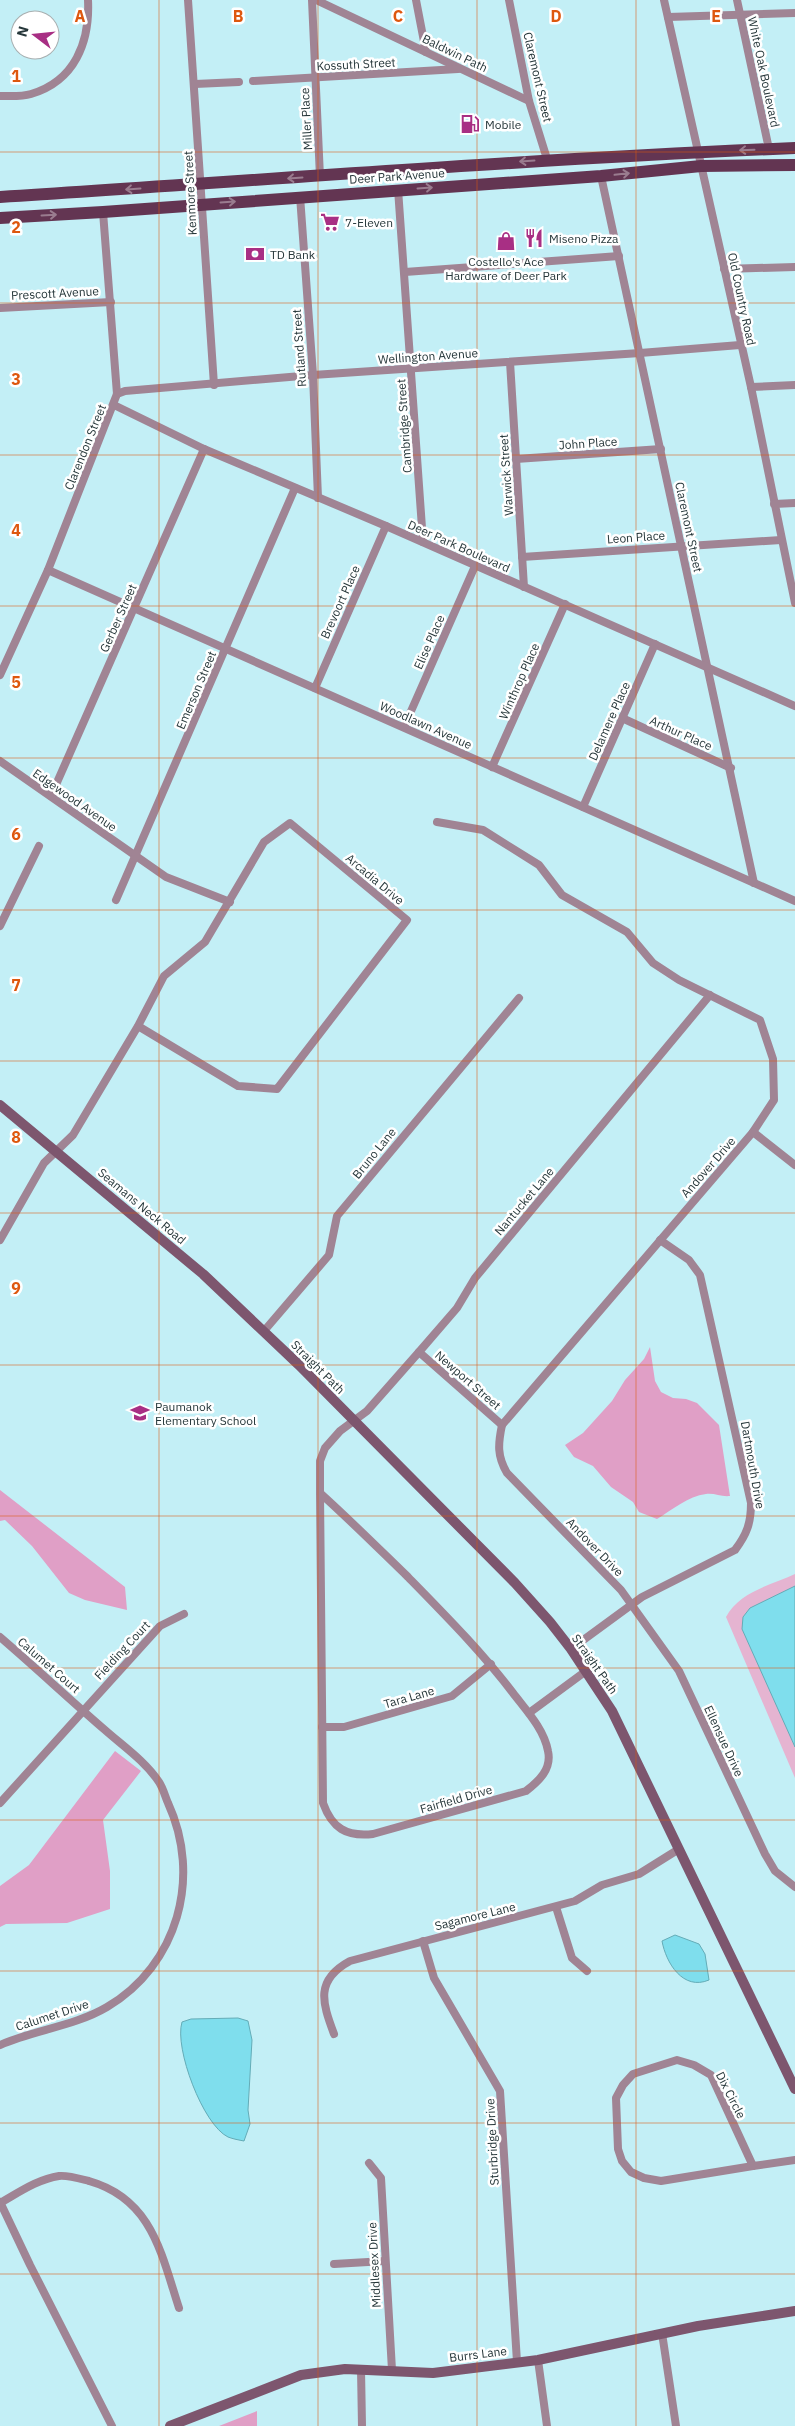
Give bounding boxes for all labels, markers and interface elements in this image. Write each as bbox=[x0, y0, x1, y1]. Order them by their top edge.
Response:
text: A bbox=[75, 6, 86, 26]
text: B bbox=[233, 6, 244, 26]
text: C bbox=[393, 6, 403, 26]
text: D bbox=[550, 6, 562, 26]
text: E bbox=[711, 6, 721, 26]
north arrow bbox=[10, 10, 60, 60]
street label: White Oak Boulevard bbox=[745, 15, 783, 129]
text: N bbox=[12, 24, 33, 39]
street label: Claremont Street bbox=[520, 30, 556, 124]
street label: Baldwin Path bbox=[420, 31, 490, 75]
street label: Kossuth Street bbox=[316, 54, 396, 74]
text: 1 bbox=[11, 66, 21, 86]
street label: Miller Place bbox=[297, 87, 315, 151]
fuel station icon: Mobile bbox=[459, 113, 481, 135]
place label: Mobile bbox=[485, 117, 522, 132]
one-way arrow bbox=[739, 145, 755, 154]
street label: Kenmore Street bbox=[180, 150, 200, 236]
one-way arrow bbox=[519, 156, 535, 165]
street label: Deer Park Avenue bbox=[349, 165, 446, 187]
one-way arrow bbox=[614, 169, 630, 178]
one-way arrow bbox=[288, 174, 304, 183]
one-way arrow bbox=[417, 183, 433, 192]
one-way arrow bbox=[125, 184, 141, 193]
one-way arrow bbox=[220, 197, 236, 206]
one-way arrow bbox=[40, 211, 56, 220]
supermarket icon: 7-Eleven bbox=[319, 211, 341, 233]
place label: 7-Eleven bbox=[345, 215, 393, 230]
text: 2 bbox=[11, 217, 21, 237]
restaurant icon: Miseno Pizza bbox=[523, 227, 545, 249]
shop icon: Costello's Ace Hardware of Deer Park bbox=[495, 230, 517, 252]
place label: Miseno Pizza bbox=[549, 231, 619, 246]
bank icon: TD Bank bbox=[244, 243, 266, 265]
place label: TD Bank bbox=[270, 247, 316, 262]
street label: Old Country Road bbox=[725, 251, 759, 347]
place label: Costello's Ace Hardware of Deer Park bbox=[445, 254, 567, 283]
street label: Prescott Avenue bbox=[11, 283, 100, 303]
street label: Rutland Street bbox=[289, 309, 309, 387]
street label: Wellington Avenue bbox=[377, 345, 479, 367]
text: 3 bbox=[11, 369, 21, 389]
street label: Cambridge Street bbox=[393, 378, 415, 474]
street label: Clarendon Street bbox=[61, 402, 109, 492]
street label: John Place bbox=[558, 433, 618, 453]
street label: Warwick Street bbox=[496, 434, 516, 516]
street label: Claremont Street bbox=[672, 480, 706, 574]
street label: Deer Park Boulevard bbox=[406, 517, 512, 575]
text: 4 bbox=[11, 520, 21, 540]
street label: Leon Place bbox=[606, 527, 666, 547]
street label: Brevoort Place bbox=[317, 563, 363, 641]
street label: Gerber Street bbox=[96, 582, 140, 654]
street label: Elise Place bbox=[410, 612, 448, 672]
street label: Winthrop Place bbox=[495, 640, 543, 721]
street label: Emerson Street bbox=[173, 649, 219, 731]
text: 5 bbox=[11, 672, 21, 692]
street label: Delamere Place bbox=[585, 679, 633, 763]
street label: Woodlawn Avenue bbox=[378, 698, 475, 752]
street label: Arthur Place bbox=[647, 713, 715, 754]
street label: Edgewood Avenue bbox=[30, 765, 120, 835]
text: 6 bbox=[11, 824, 21, 844]
street label: Arcadia Drive bbox=[343, 850, 408, 908]
text: 7 bbox=[11, 975, 21, 995]
street label: Bruno Lane bbox=[349, 1124, 399, 1182]
text: 8 bbox=[11, 1127, 21, 1147]
street label: Andover Drive bbox=[678, 1133, 739, 1200]
street label: Nantucket Lane bbox=[491, 1164, 557, 1238]
street label: Seamans Neck Road bbox=[95, 1165, 189, 1247]
text: 9 bbox=[11, 1278, 21, 1298]
street label: Straight Path bbox=[288, 1337, 348, 1397]
street label: Newport Street bbox=[432, 1347, 504, 1413]
place label: Paumanok Elementary School bbox=[155, 1399, 256, 1428]
school or university icon: Paumanok Elementary School bbox=[129, 1402, 151, 1424]
street label: Dartmouth Drive bbox=[738, 1420, 768, 1510]
street label: Andover Drive bbox=[563, 1515, 627, 1580]
street label: Fielding Court bbox=[91, 1617, 153, 1683]
street label: Straight Path bbox=[569, 1631, 621, 1697]
street label: Calumet Court bbox=[15, 1634, 83, 1696]
street label: Tara Lane bbox=[382, 1683, 436, 1711]
street label: Ellensue Drive bbox=[701, 1703, 747, 1779]
street label: Fairfield Drive bbox=[418, 1781, 494, 1816]
street label: Sagamore Lane bbox=[433, 1899, 517, 1933]
street label: Calumet Drive bbox=[14, 1996, 91, 2034]
street label: Dix Circle bbox=[713, 2069, 749, 2121]
street label: Sturbridge Drive bbox=[482, 2098, 502, 2186]
street label: Middlesex Drive bbox=[364, 2221, 384, 2308]
street label: Burrs Lane bbox=[448, 2343, 508, 2365]

